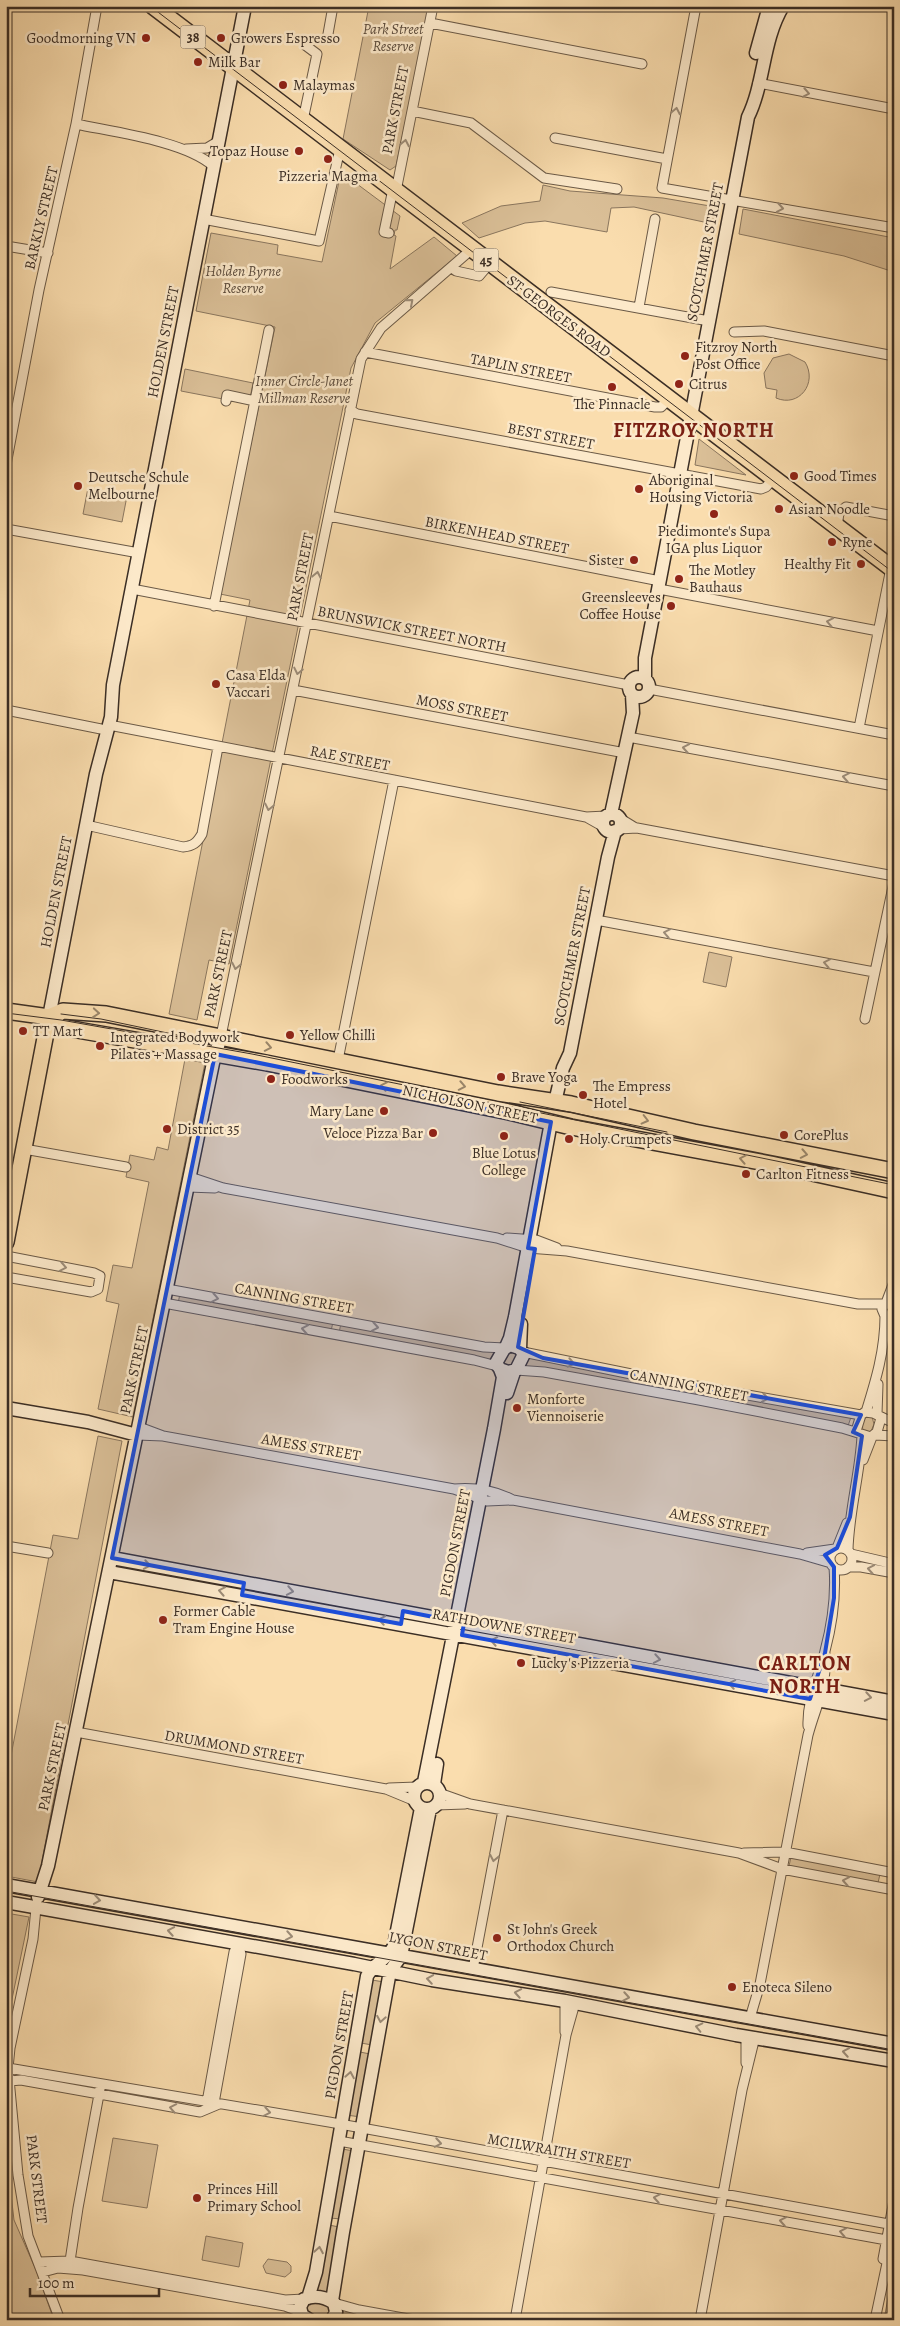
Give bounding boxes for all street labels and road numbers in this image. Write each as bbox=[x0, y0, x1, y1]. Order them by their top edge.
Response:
road number: 38 bbox=[180, 26, 206, 48]
street label: PARK STREET bbox=[377, 63, 414, 156]
street label: BARKLY STREET bbox=[19, 164, 63, 272]
street label: SCOTCHMER STREET bbox=[682, 180, 728, 323]
road number: 45 bbox=[474, 248, 498, 272]
street label: ST GEORGES ROAD bbox=[503, 270, 615, 362]
street label: HOLDEN STREET bbox=[142, 284, 184, 400]
street label: TAPLIN STREET bbox=[469, 348, 574, 388]
street label: BEST STREET bbox=[506, 418, 597, 454]
street label: BIRKENHEAD STREET bbox=[423, 511, 571, 559]
street label: PARK STREET bbox=[282, 530, 319, 623]
street label: BRUNSWICK STREET NORTH bbox=[316, 601, 508, 657]
street label: MOSS STREET bbox=[414, 689, 510, 727]
street label: RAE STREET bbox=[308, 740, 392, 776]
street label: HOLDEN STREET bbox=[35, 834, 77, 950]
street label: SCOTCHMER STREET bbox=[549, 884, 595, 1027]
street label: PARK STREET bbox=[199, 927, 237, 1020]
street label: NICHOLSON STREET bbox=[400, 1080, 540, 1128]
street label: CANNING STREET bbox=[233, 1278, 356, 1318]
street label: PARK STREET bbox=[115, 1323, 153, 1416]
street label: CANNING STREET bbox=[628, 1364, 751, 1406]
street label: AMESS STREET bbox=[259, 1428, 363, 1466]
street label: PIGDON STREET bbox=[435, 1487, 475, 1599]
street label: AMESS STREET bbox=[667, 1502, 771, 1542]
street label: RATHDOWNE STREET bbox=[431, 1604, 578, 1649]
street label: PARK STREET bbox=[33, 1720, 71, 1813]
street label: DRUMMOND STREET bbox=[163, 1725, 306, 1769]
street label: LYGON STREET bbox=[387, 1927, 490, 1966]
street label: PIGDON STREET bbox=[320, 1989, 359, 2101]
street label: MCILWRAITH STREET bbox=[486, 2129, 633, 2174]
street label: PARK STREET bbox=[22, 2133, 52, 2225]

